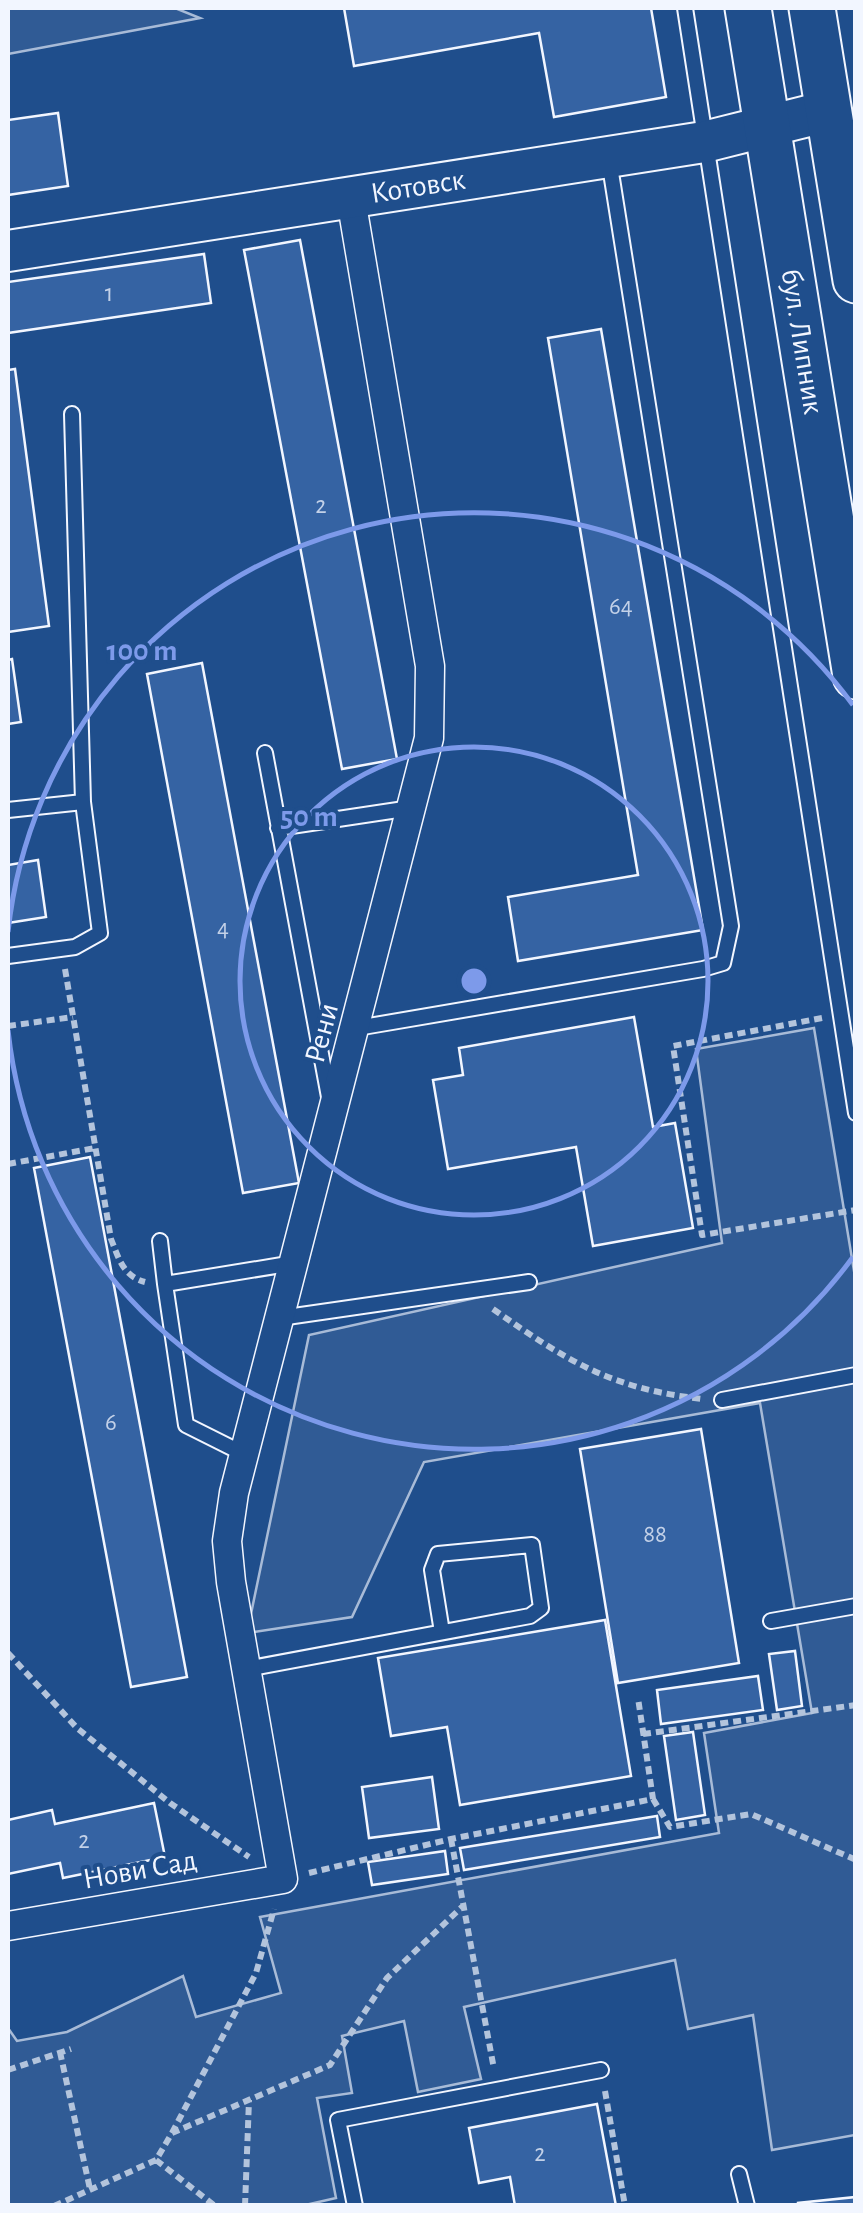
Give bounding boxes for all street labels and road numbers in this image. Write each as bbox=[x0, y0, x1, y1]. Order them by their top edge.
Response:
street label: Котовск bbox=[369, 165, 468, 209]
street label: бул. Липник bbox=[775, 267, 828, 416]
street label: Рени bbox=[300, 1000, 344, 1066]
street label: Нови Сад bbox=[81, 1845, 199, 1895]

